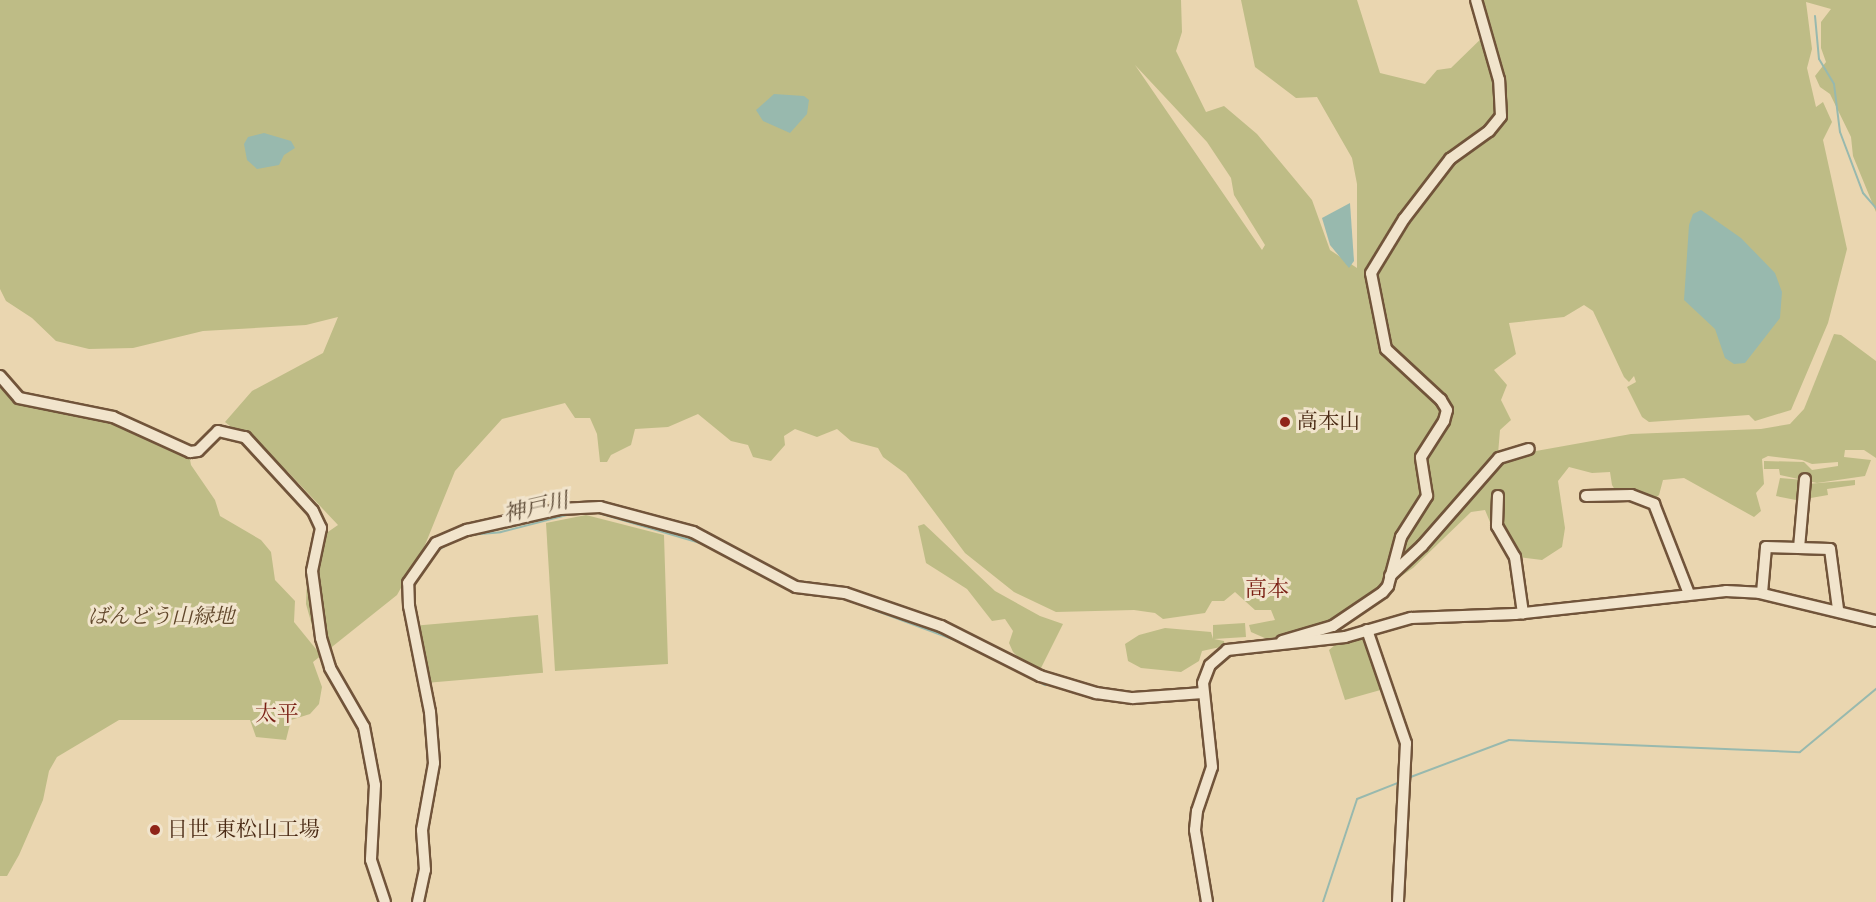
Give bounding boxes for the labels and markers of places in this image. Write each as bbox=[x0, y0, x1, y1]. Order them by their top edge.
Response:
place label: 高本山 bbox=[1297, 409, 1360, 435]
marker: 高本山 bbox=[1278, 415, 1292, 429]
place label: 日世 東松山工場 bbox=[167, 817, 320, 843]
marker: 日世 東松山工場 bbox=[148, 823, 162, 837]

